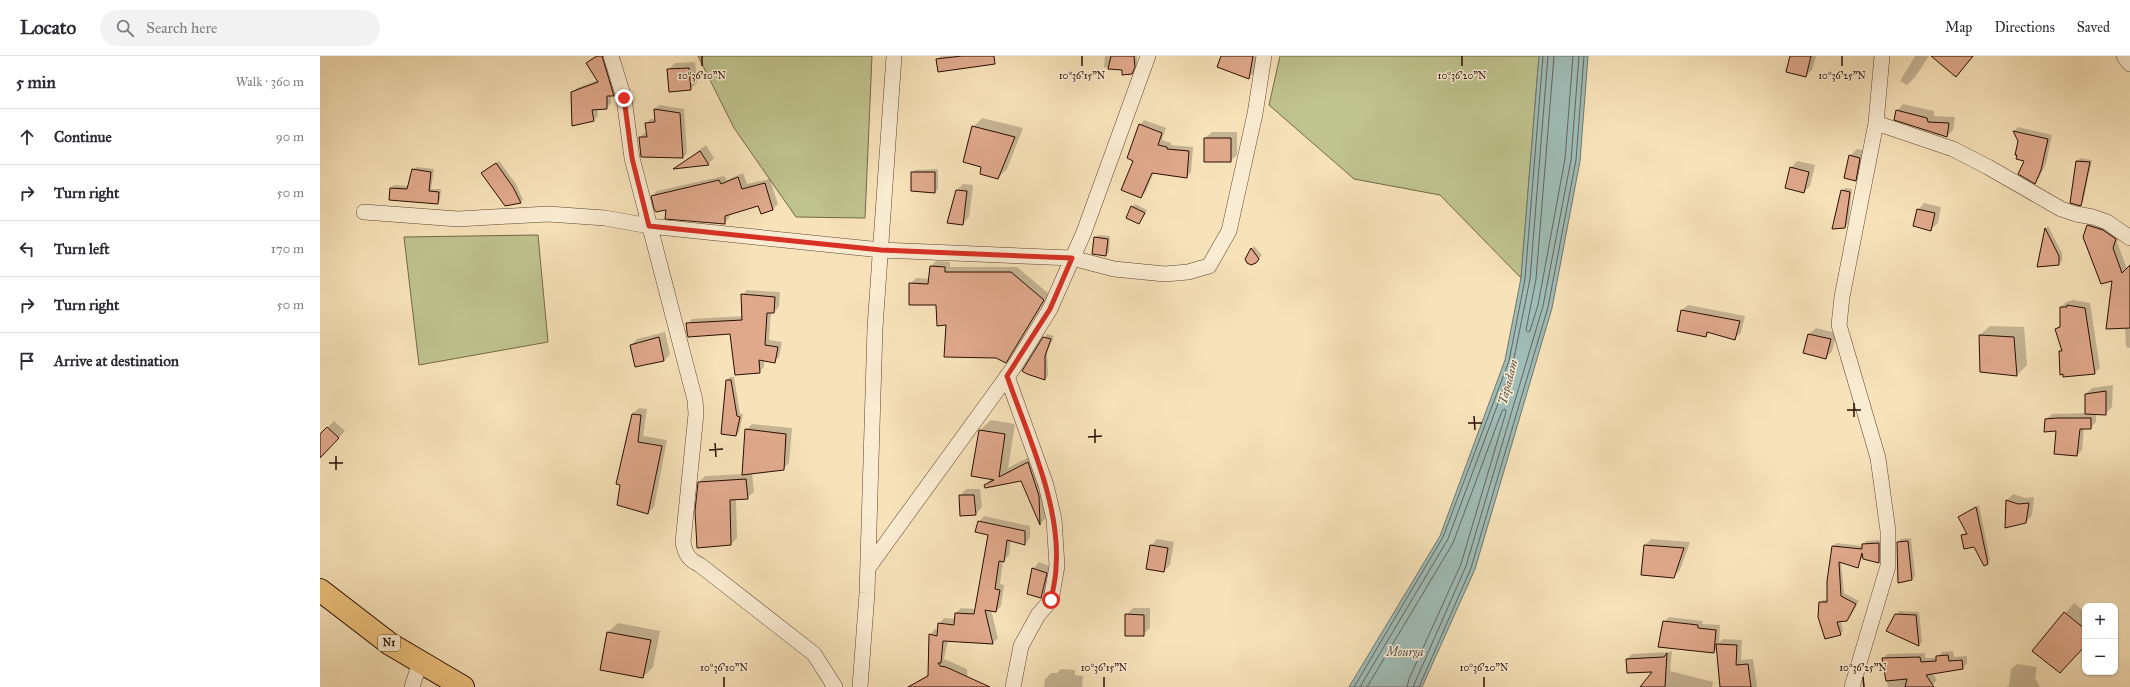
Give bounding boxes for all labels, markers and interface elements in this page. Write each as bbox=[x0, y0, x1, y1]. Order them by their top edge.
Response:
search box bbox=[100, 10, 380, 46]
text: Locato bbox=[20, 16, 76, 39]
icon: search bbox=[114, 17, 136, 39]
text: Search here bbox=[146, 19, 217, 37]
text: Map bbox=[1945, 19, 1972, 36]
text: Directions bbox=[1994, 19, 2055, 36]
text: Saved bbox=[2077, 19, 2110, 36]
text: 10°36'10"N bbox=[678, 70, 726, 82]
text: 10°36'15"N bbox=[1059, 70, 1106, 82]
text: 10°36'20"N bbox=[1438, 70, 1487, 82]
text: 10°36'25"N bbox=[1818, 70, 1866, 82]
text: 5 min bbox=[16, 72, 56, 93]
text: Walk · 360 m bbox=[236, 74, 304, 90]
route end bbox=[615, 89, 633, 107]
icon: ahead bbox=[16, 126, 38, 148]
text: Continue bbox=[54, 128, 112, 146]
text: 90 m bbox=[276, 129, 304, 145]
icon: right bbox=[16, 182, 38, 204]
text: Turn right bbox=[54, 184, 119, 202]
text: 50 m bbox=[277, 185, 304, 201]
icon: left bbox=[16, 238, 38, 260]
text: Turn left bbox=[54, 240, 110, 258]
text: 170 m bbox=[271, 241, 304, 257]
icon: right bbox=[16, 294, 38, 316]
text: Turn right bbox=[54, 296, 119, 314]
text: 50 m bbox=[277, 297, 304, 313]
icon: arrive bbox=[16, 350, 38, 372]
text: Arrive at destination bbox=[54, 352, 179, 370]
water label: Tapadam bbox=[1495, 358, 1522, 406]
route start bbox=[1042, 591, 1060, 609]
map controls bbox=[2082, 603, 2118, 675]
button: + bbox=[2082, 603, 2118, 639]
road number: N1 bbox=[378, 635, 400, 651]
button: − bbox=[2082, 639, 2118, 675]
water label: Mourga bbox=[1385, 645, 1424, 659]
text: 10°36'10"N bbox=[700, 662, 748, 674]
text: 10°36'15"N bbox=[1081, 662, 1128, 674]
text: 10°36'20"N bbox=[1460, 662, 1509, 674]
text: 10°36'25"N bbox=[1839, 662, 1887, 674]

